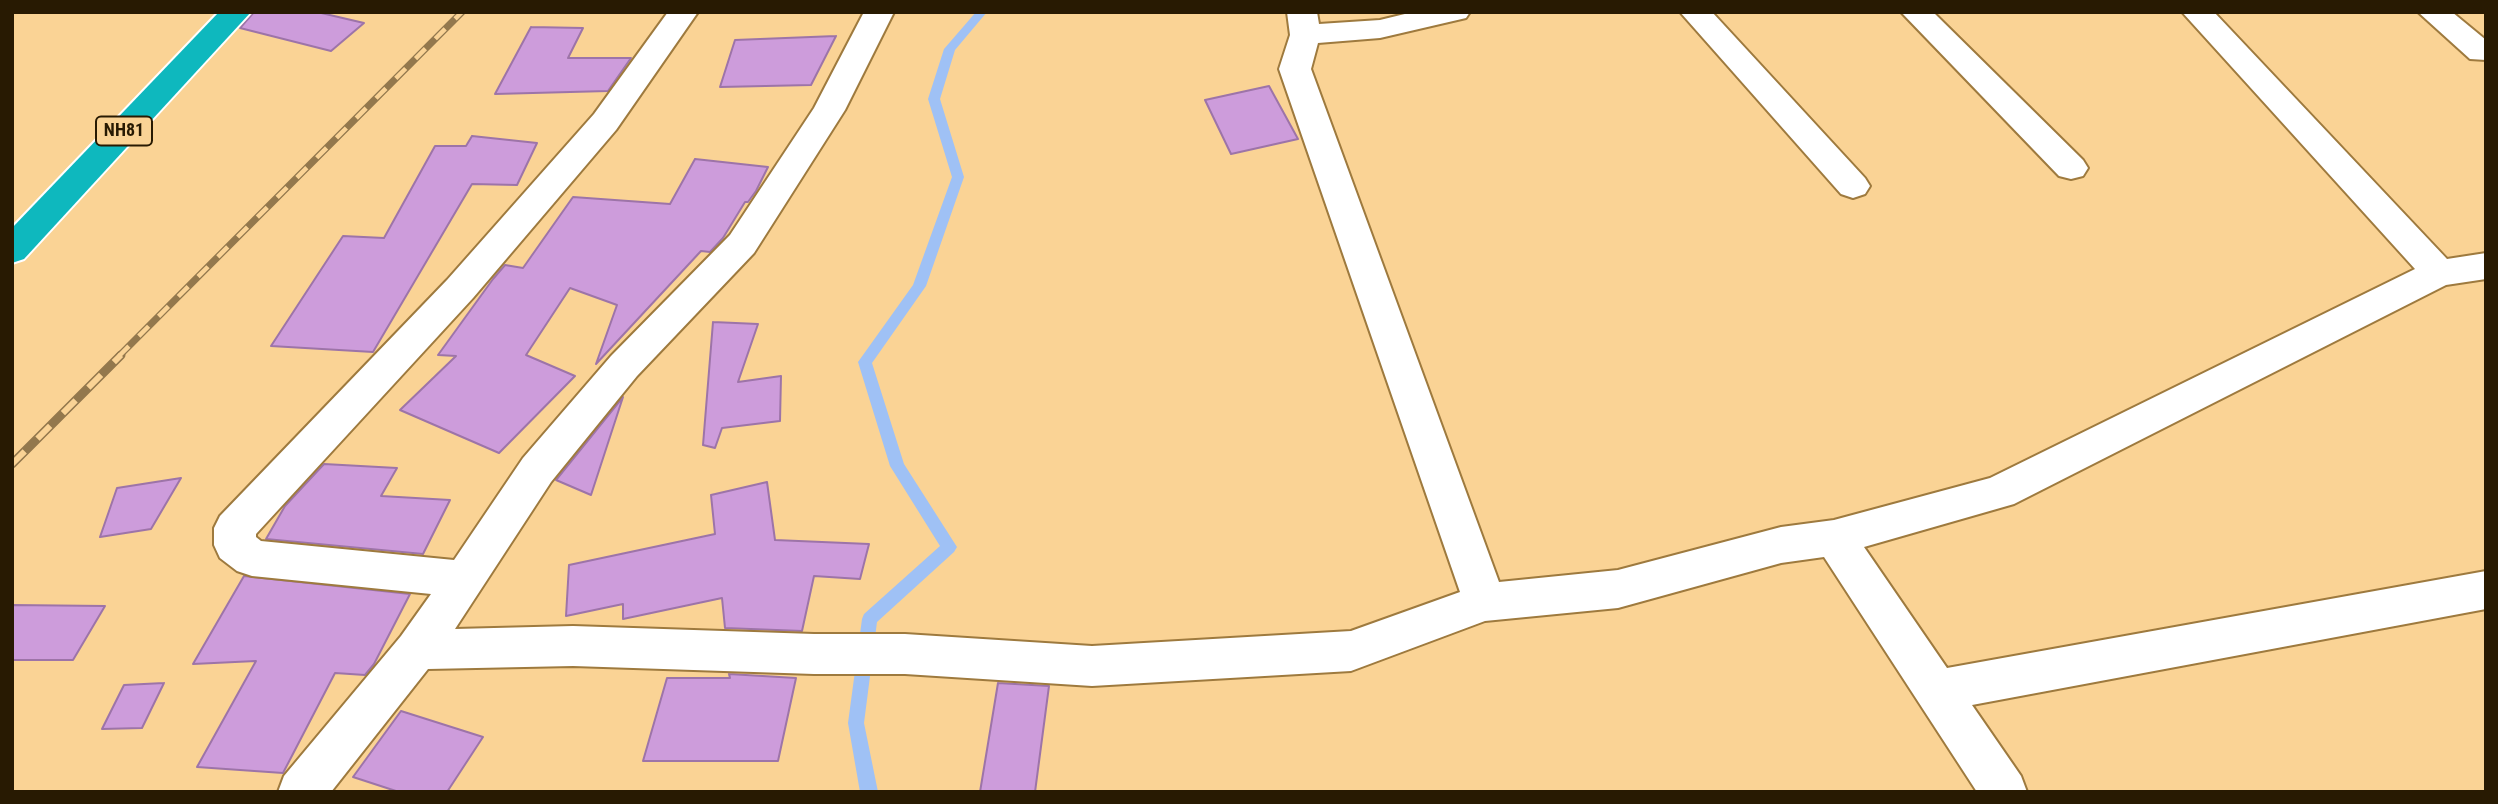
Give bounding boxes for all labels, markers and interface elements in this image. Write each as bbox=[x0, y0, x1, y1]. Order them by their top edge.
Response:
road number: NH81 bbox=[96, 116, 152, 146]

